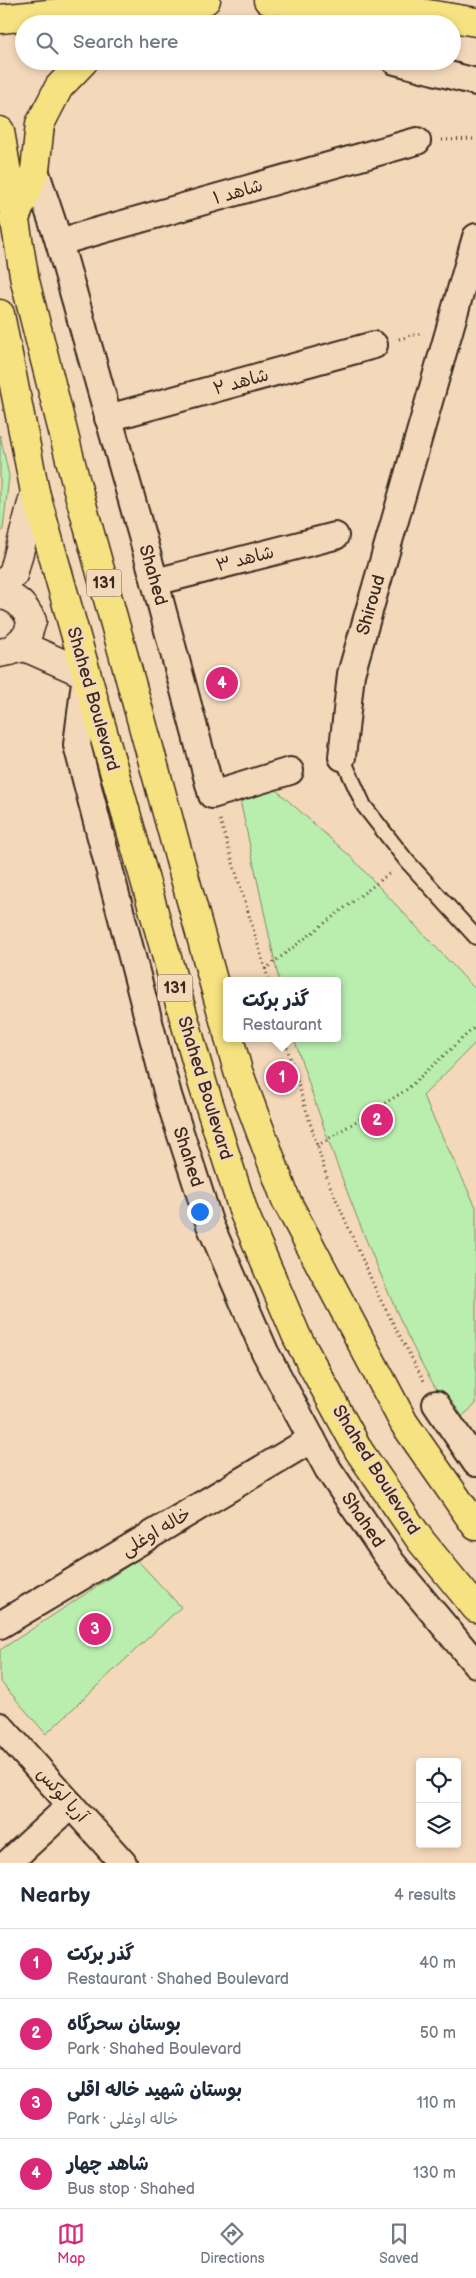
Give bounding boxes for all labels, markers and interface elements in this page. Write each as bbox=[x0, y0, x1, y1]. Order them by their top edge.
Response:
search box bbox=[15, 15, 461, 70]
icon: search bbox=[33, 29, 61, 57]
text: Search here bbox=[73, 31, 178, 54]
street label: شاهد ۱ bbox=[211, 175, 265, 209]
street label: شاهد ۲ bbox=[211, 365, 271, 399]
street label: Shahed bbox=[134, 542, 172, 608]
street label: شاهد ۳ bbox=[214, 542, 276, 576]
road number: 131 bbox=[86, 570, 122, 596]
street label: Shiroud bbox=[352, 573, 390, 637]
street label: Shahed Boulevard bbox=[62, 625, 124, 773]
pin: 4 bbox=[206, 664, 238, 702]
road number: 131 bbox=[158, 974, 192, 1001]
popup bbox=[223, 977, 341, 1042]
text: گذر برکت bbox=[242, 989, 309, 1012]
street label: Shahed Boulevard bbox=[173, 1014, 237, 1162]
text: Restaurant bbox=[242, 1016, 322, 1035]
pin: 1 bbox=[266, 1058, 298, 1096]
pin: 2 bbox=[361, 1101, 393, 1139]
street label: Shahed bbox=[168, 1124, 208, 1190]
your location bbox=[187, 1199, 213, 1225]
street label: Shahed Boulevard bbox=[327, 1401, 425, 1539]
street label: Shahed bbox=[337, 1488, 389, 1552]
street label: خاله اوغلی bbox=[117, 1503, 195, 1561]
pin: 3 bbox=[79, 1610, 111, 1648]
map controls bbox=[416, 1758, 461, 1848]
button: locate bbox=[416, 1758, 461, 1803]
street label: آریا لوکس bbox=[31, 1763, 93, 1829]
button: layers bbox=[416, 1803, 461, 1848]
text: Nearby bbox=[20, 1883, 90, 1908]
text: 4 results bbox=[394, 1886, 456, 1905]
text: گذر برکت bbox=[67, 1943, 134, 1966]
text: 1 bbox=[33, 1954, 39, 1973]
text: 40 m bbox=[419, 1954, 456, 1973]
text: Restaurant · Shahed Boulevard bbox=[67, 1970, 289, 1989]
text: بوستان سحرگاه bbox=[67, 2013, 181, 2036]
text: 2 bbox=[31, 2024, 41, 2043]
text: 50 m bbox=[420, 2024, 456, 2043]
text: Park · Shahed Boulevard bbox=[67, 2040, 241, 2059]
text: بوستان شهید خاله اقلی bbox=[67, 2079, 242, 2102]
text: 3 bbox=[31, 2094, 41, 2113]
text: 110 m bbox=[417, 2094, 456, 2113]
text: Park · خاله اوغلی bbox=[67, 2110, 178, 2129]
text: شاهد چهار bbox=[67, 2153, 149, 2176]
text: 4 bbox=[31, 2164, 41, 2183]
text: 130 m bbox=[413, 2164, 456, 2183]
text: Bus stop · Shahed bbox=[67, 2180, 195, 2199]
tab: Map bbox=[57, 2220, 86, 2267]
tab: Directions bbox=[200, 2220, 265, 2267]
tab: Saved bbox=[379, 2220, 419, 2267]

